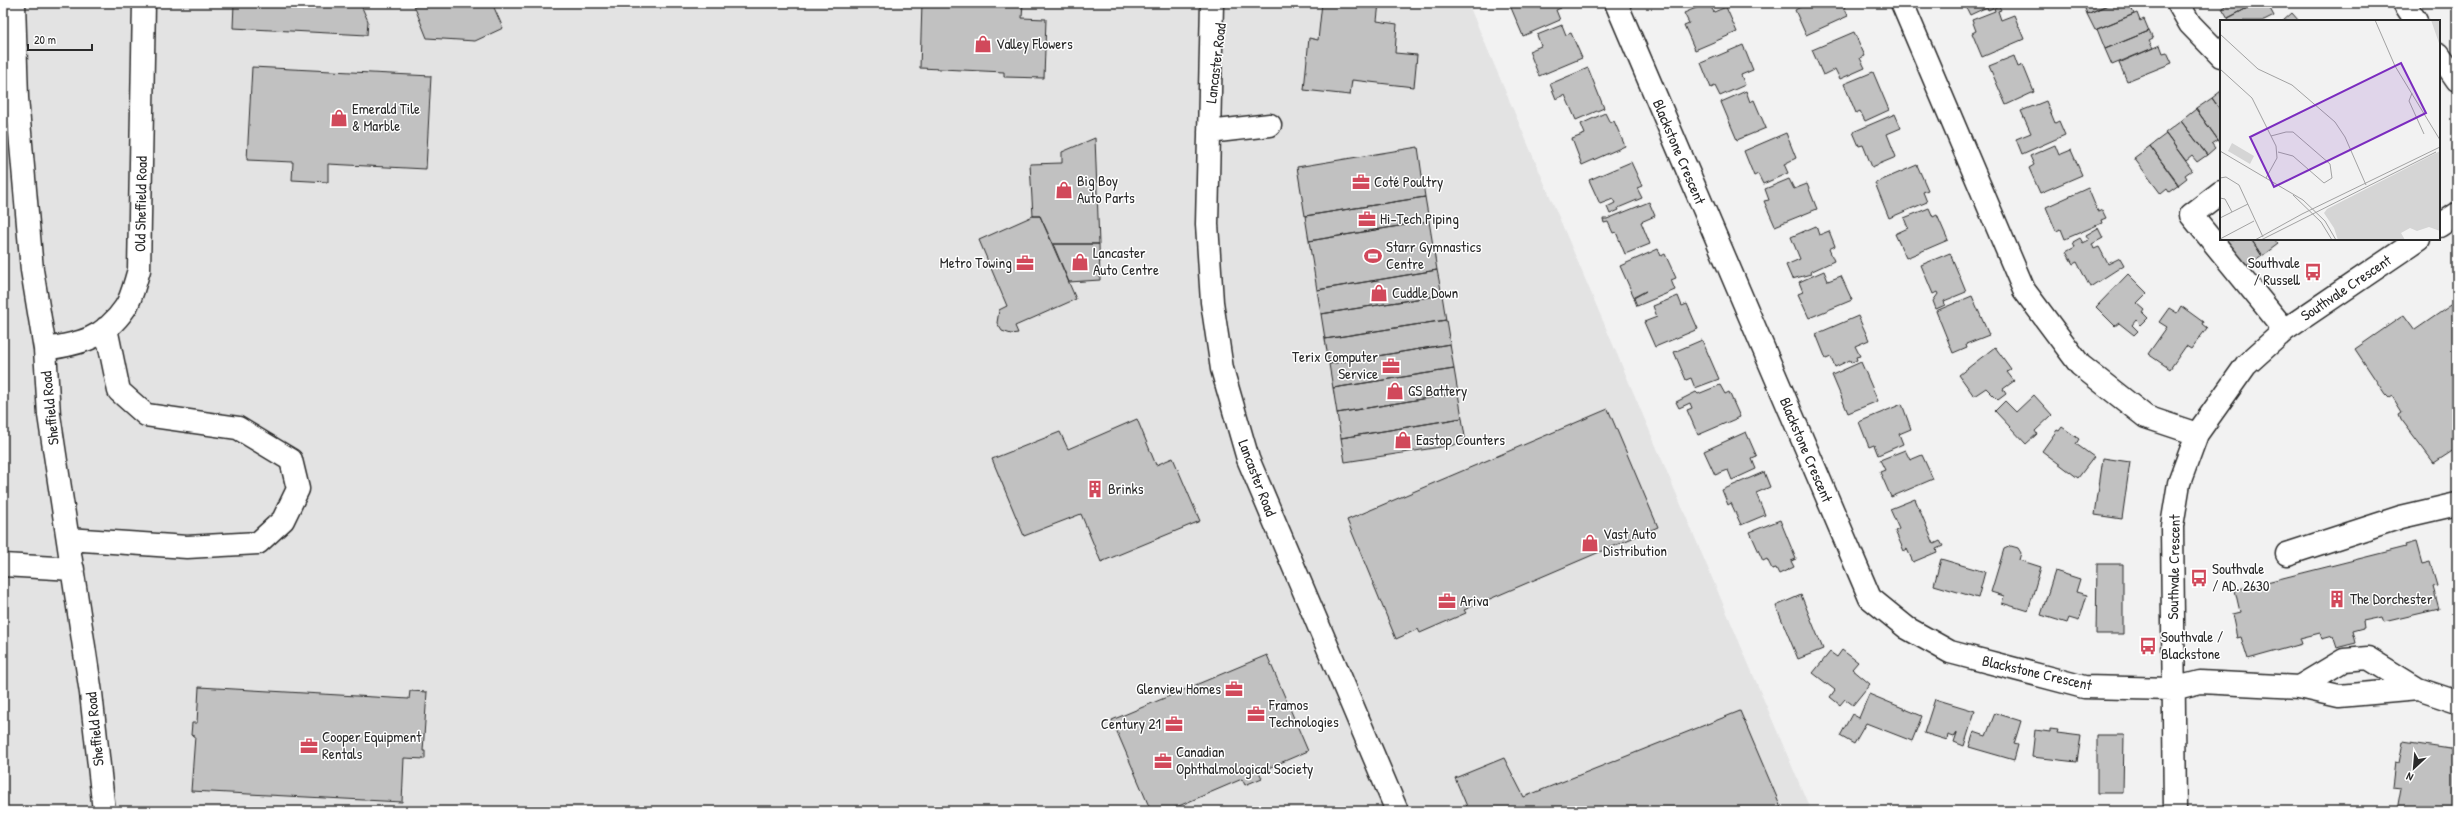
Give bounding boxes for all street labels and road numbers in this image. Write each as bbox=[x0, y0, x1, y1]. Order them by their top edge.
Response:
street label: Lancaster Road bbox=[1200, 21, 1231, 104]
street label: Blackstone Crescent bbox=[1648, 96, 1711, 208]
street label: Old Sheffield Road bbox=[129, 156, 152, 252]
street label: Southvale Crescent bbox=[2296, 249, 2396, 326]
street label: Sheffield Road bbox=[35, 370, 64, 446]
street label: Blackstone Crescent bbox=[1775, 394, 1838, 506]
street label: Lancaster Road bbox=[1233, 436, 1282, 519]
street label: Southvale Crescent bbox=[2162, 513, 2185, 620]
street label: Blackstone Crescent bbox=[1980, 650, 2095, 696]
street label: Sheffield Road bbox=[80, 691, 109, 767]

